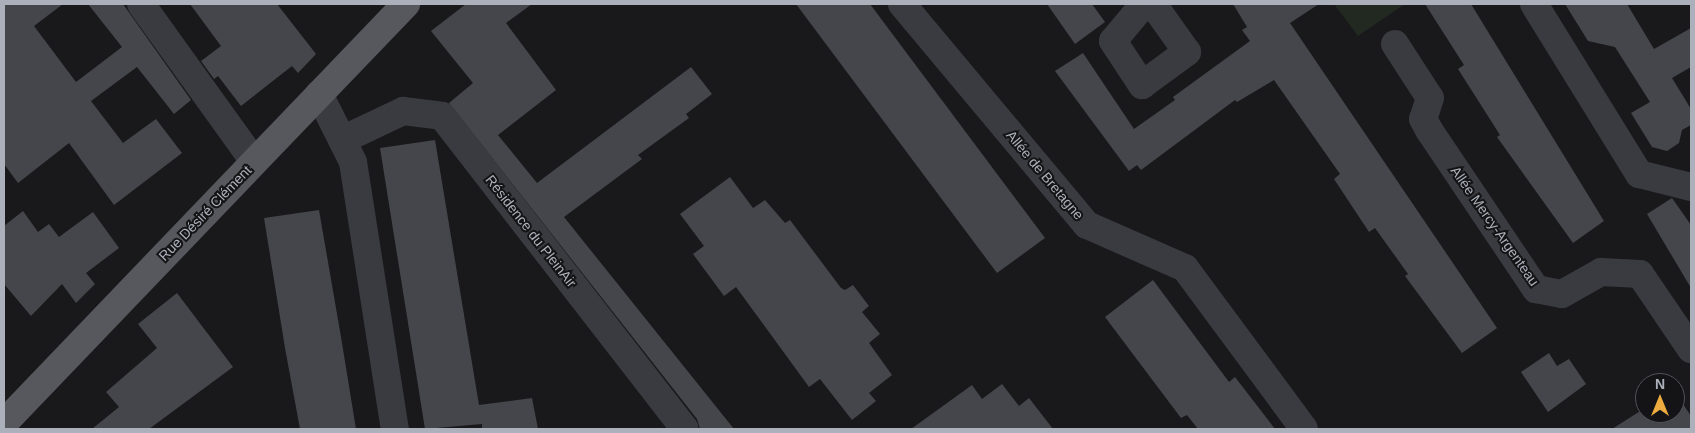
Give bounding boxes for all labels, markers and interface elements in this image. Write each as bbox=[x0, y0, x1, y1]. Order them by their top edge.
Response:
street label: Allée de Bretagne bbox=[1003, 127, 1087, 223]
street label: Rue Désiré Clément bbox=[155, 162, 255, 264]
street label: Allée Mercy-Argenteau bbox=[1447, 163, 1543, 289]
street label: Résidence du PleinAir bbox=[482, 172, 580, 290]
north arrow bbox=[1635, 373, 1685, 423]
text: N bbox=[1655, 376, 1665, 392]

